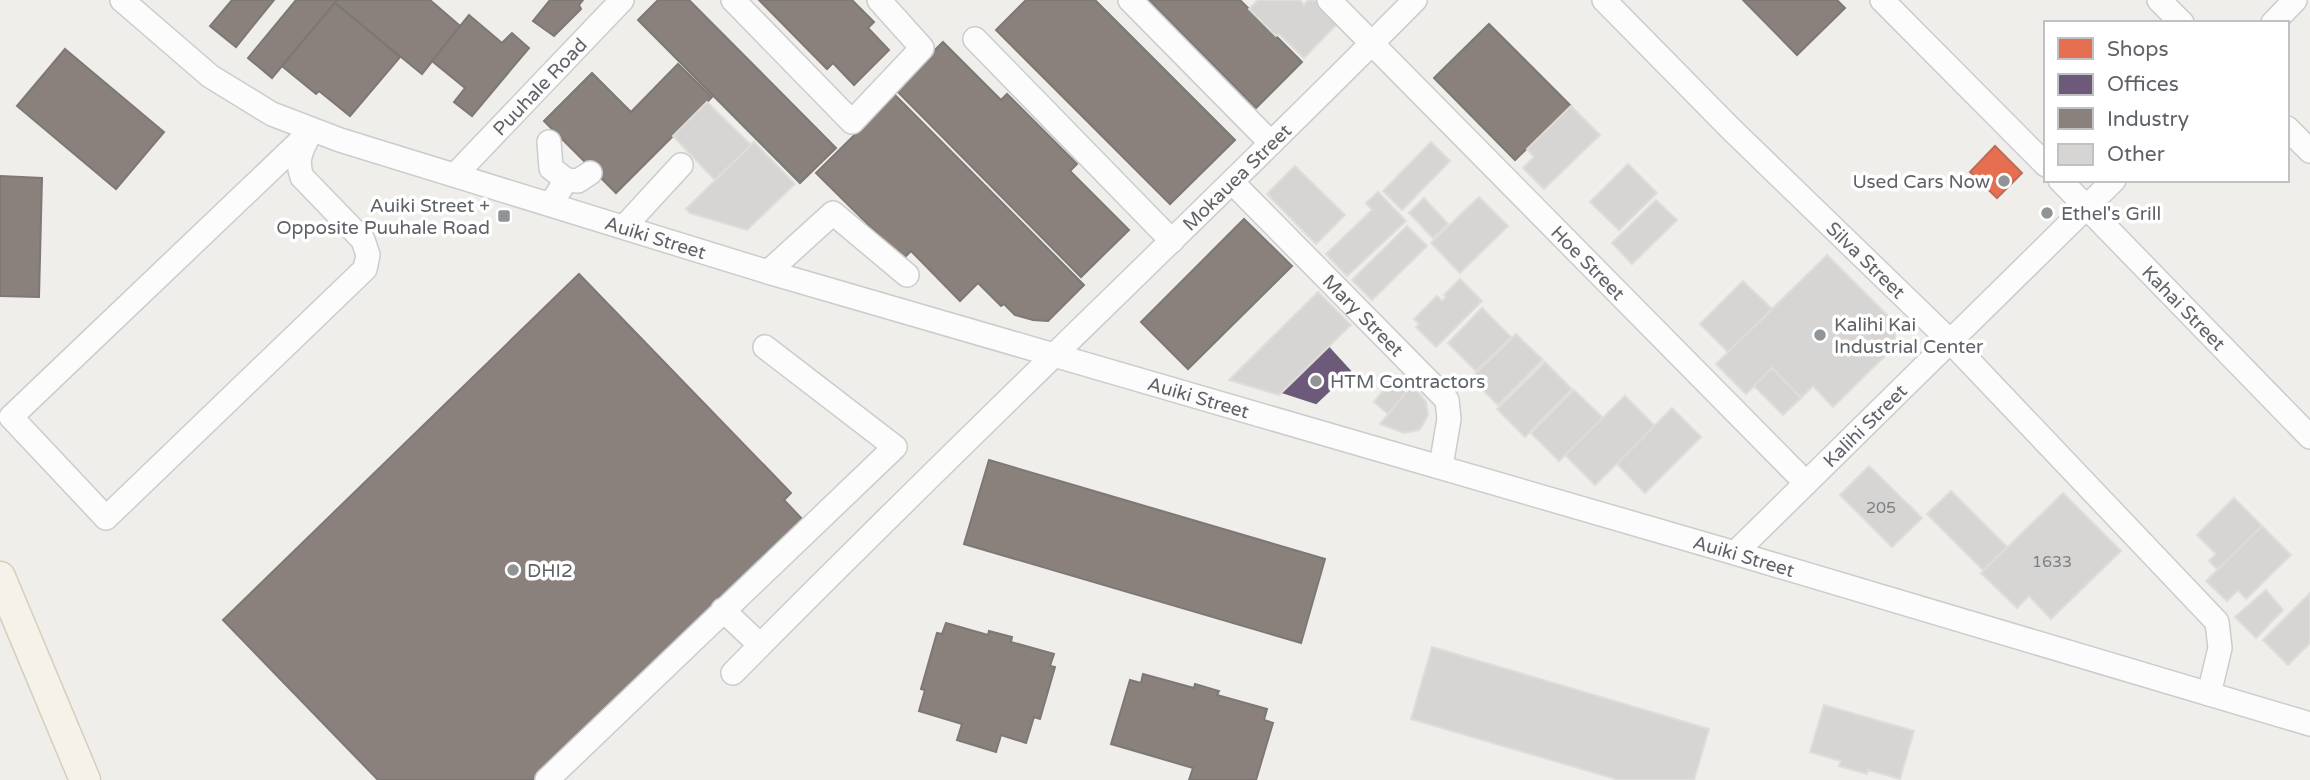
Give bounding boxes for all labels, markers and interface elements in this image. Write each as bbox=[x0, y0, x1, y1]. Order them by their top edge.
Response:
legend bbox=[2044, 21, 2289, 182]
street label: Puuhale Road bbox=[489, 34, 592, 140]
text: Shops bbox=[2107, 37, 2169, 62]
text: Offices bbox=[2107, 72, 2179, 97]
text: Industry bbox=[2107, 107, 2189, 132]
street label: Mokauea Street bbox=[1179, 120, 1296, 235]
text: Other bbox=[2107, 142, 2165, 167]
place label: Used Cars Now bbox=[1852, 171, 1990, 193]
marker: Used Cars Now bbox=[1996, 173, 2012, 189]
place label: Auiki Street + Opposite Puuhale Road bbox=[276, 195, 490, 239]
place label: Ethel's Grill bbox=[2061, 203, 2161, 225]
marker: Ethel's Grill bbox=[2039, 205, 2055, 221]
marker: Auiki Street + Opposite Puuhale Road bbox=[496, 208, 512, 224]
street label: Auiki Street bbox=[602, 212, 708, 264]
street label: Silva Street bbox=[1821, 217, 1909, 303]
street label: Hoe Street bbox=[1546, 221, 1629, 305]
street label: Kahai Street bbox=[2137, 261, 2230, 355]
street label: Mary Street bbox=[1318, 270, 1408, 361]
place label: Kalihi Kai Industrial Center bbox=[1834, 314, 1984, 358]
marker: Kalihi Kai Industrial Center bbox=[1812, 327, 1828, 343]
place label: HTM Contractors bbox=[1330, 371, 1485, 393]
street label: Auiki Street bbox=[1145, 373, 1252, 423]
marker: HTM Contractors bbox=[1308, 373, 1324, 389]
street label: Kalihi Street bbox=[1819, 380, 1912, 472]
house number: 205 bbox=[1866, 498, 1896, 518]
street label: Auiki Street bbox=[1690, 531, 1797, 582]
house number: 1633 bbox=[2032, 552, 2072, 572]
place label: DHI2 bbox=[527, 560, 573, 582]
marker: DHI2 bbox=[505, 562, 521, 578]

